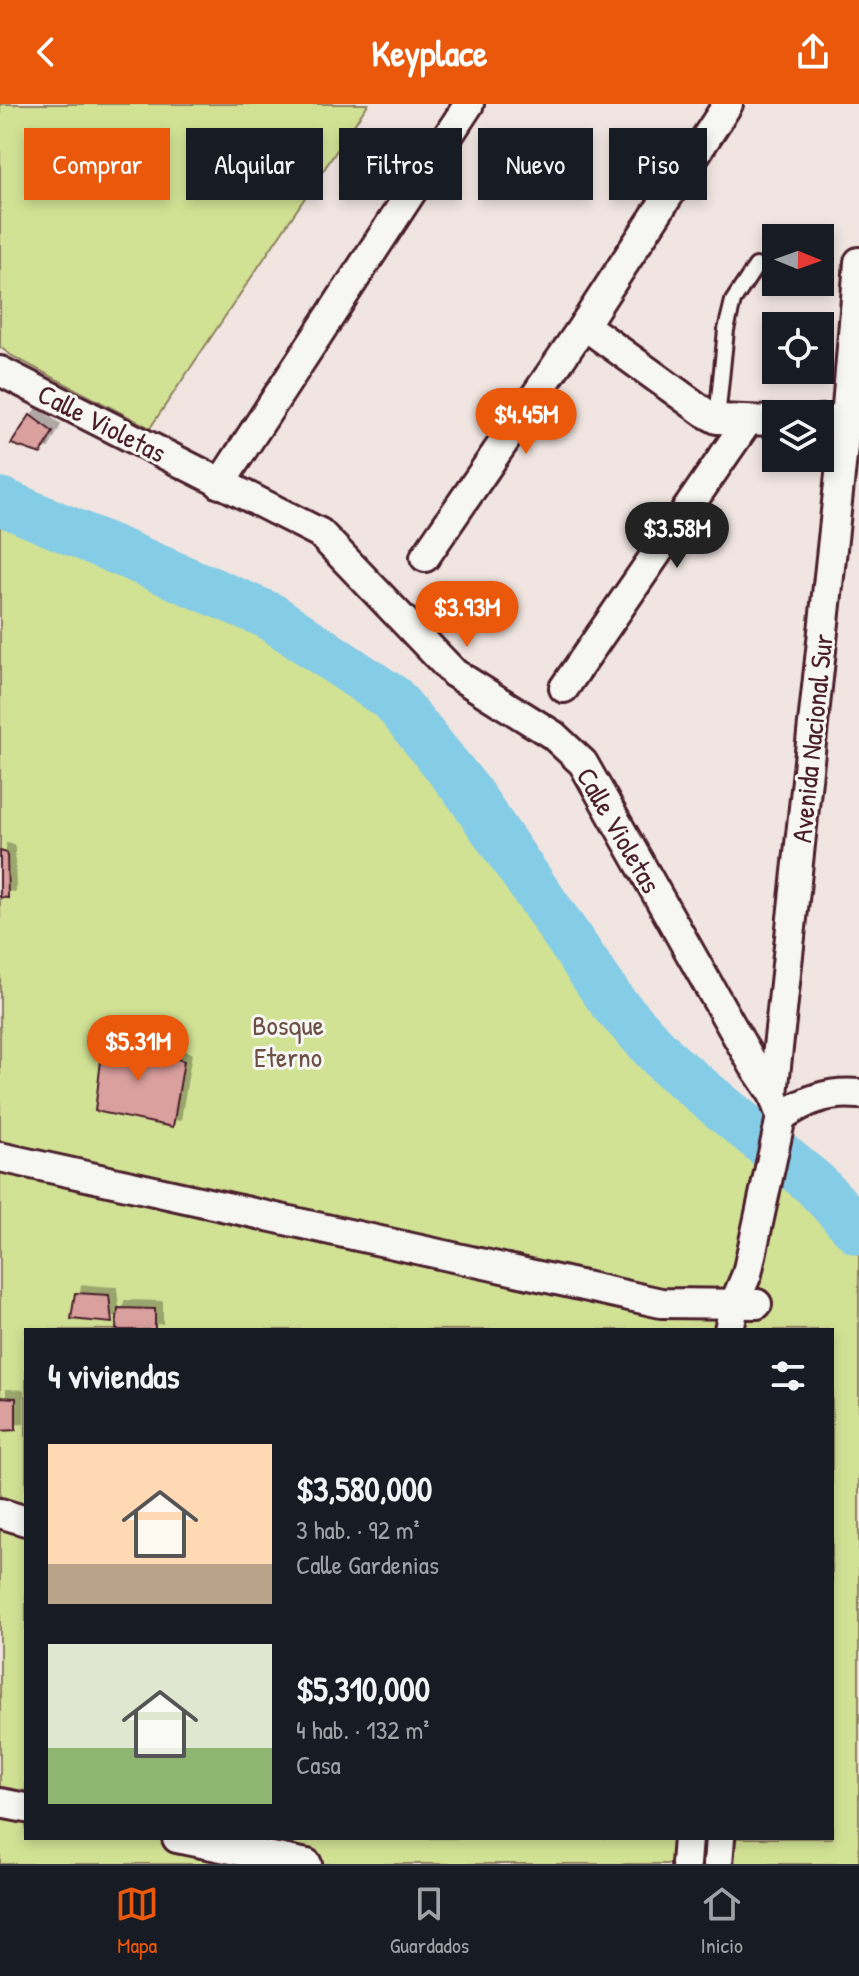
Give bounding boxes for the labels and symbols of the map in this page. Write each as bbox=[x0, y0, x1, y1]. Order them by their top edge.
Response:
north arrow bbox=[762, 224, 834, 296]
street label: Calle Violetas bbox=[31, 374, 173, 472]
pin: $4.45M bbox=[461, 388, 591, 456]
pin: $3.58M bbox=[612, 502, 742, 570]
pin: $3.93M bbox=[402, 581, 532, 649]
street label: Avenida Nacional Sur bbox=[782, 631, 842, 844]
street label: Calle Violetas bbox=[568, 760, 670, 900]
park label: Bosque Eterno bbox=[252, 1006, 324, 1076]
pin: $5.31M bbox=[73, 1015, 203, 1083]

